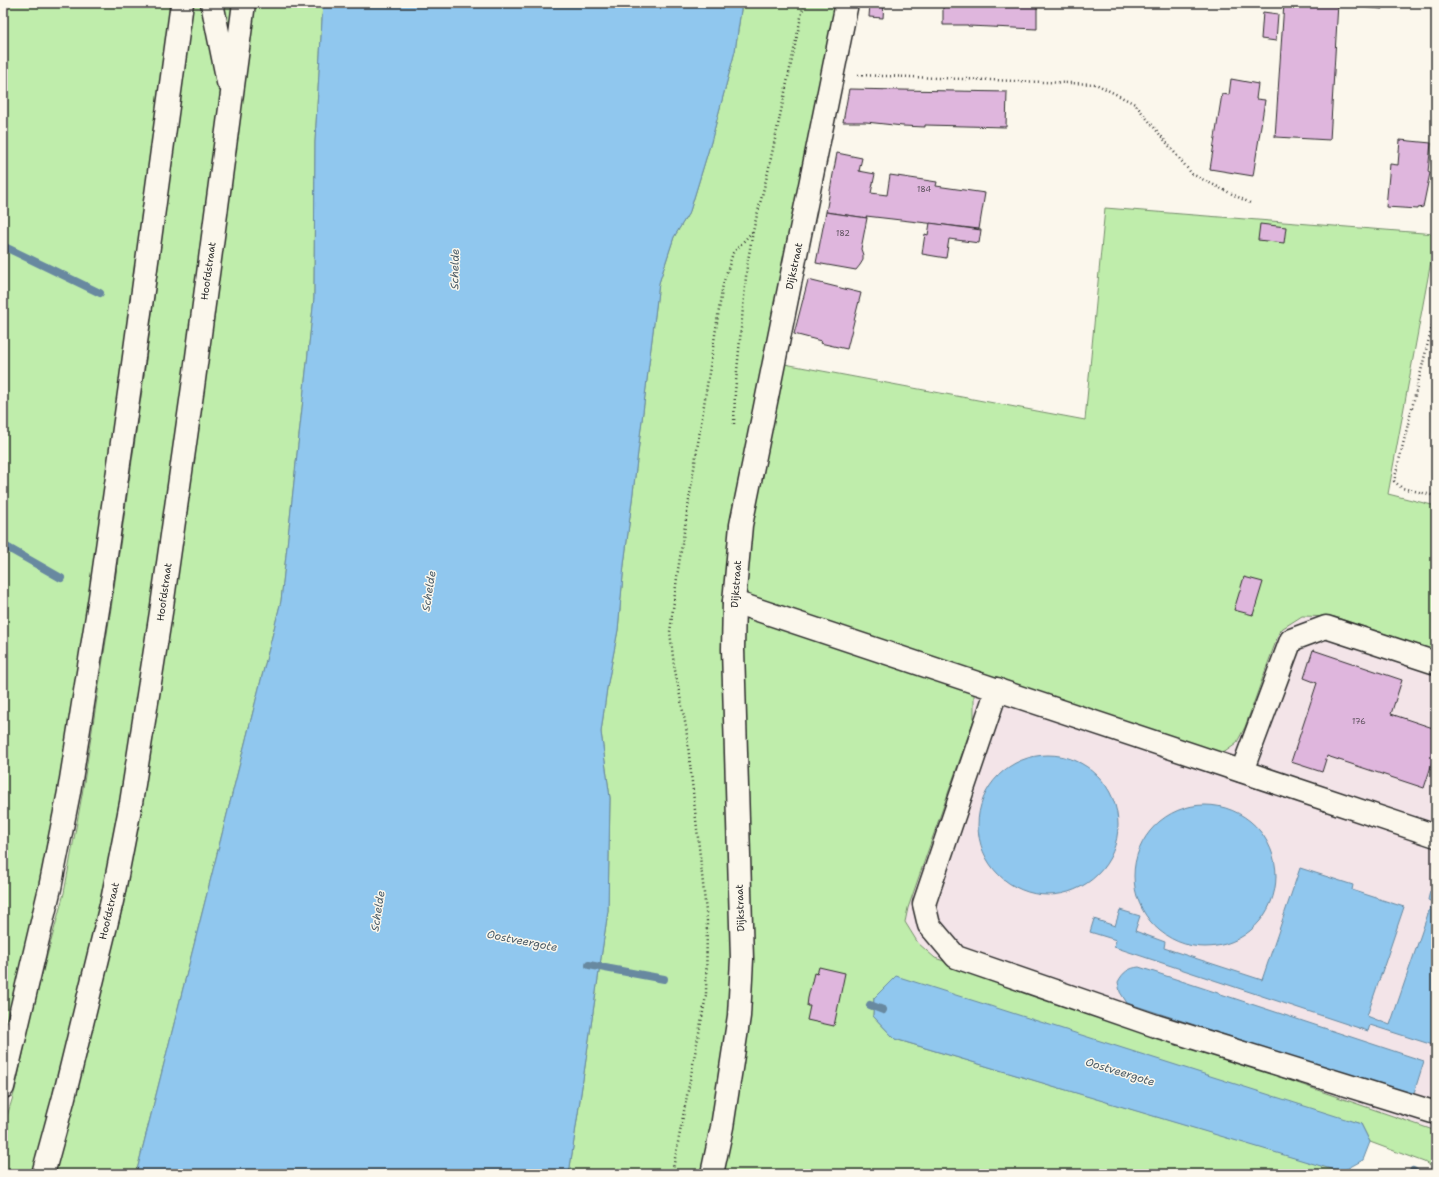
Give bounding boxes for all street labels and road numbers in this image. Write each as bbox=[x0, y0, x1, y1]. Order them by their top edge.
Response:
street label: Hoofdstraat bbox=[197, 241, 219, 301]
street label: Dijkstraat bbox=[783, 241, 805, 291]
street label: Dijkstraat bbox=[728, 560, 744, 608]
street label: Hoofdstraat bbox=[153, 562, 175, 622]
street label: Hoofdstraat bbox=[96, 881, 122, 941]
street label: Dijkstraat bbox=[733, 884, 747, 932]

